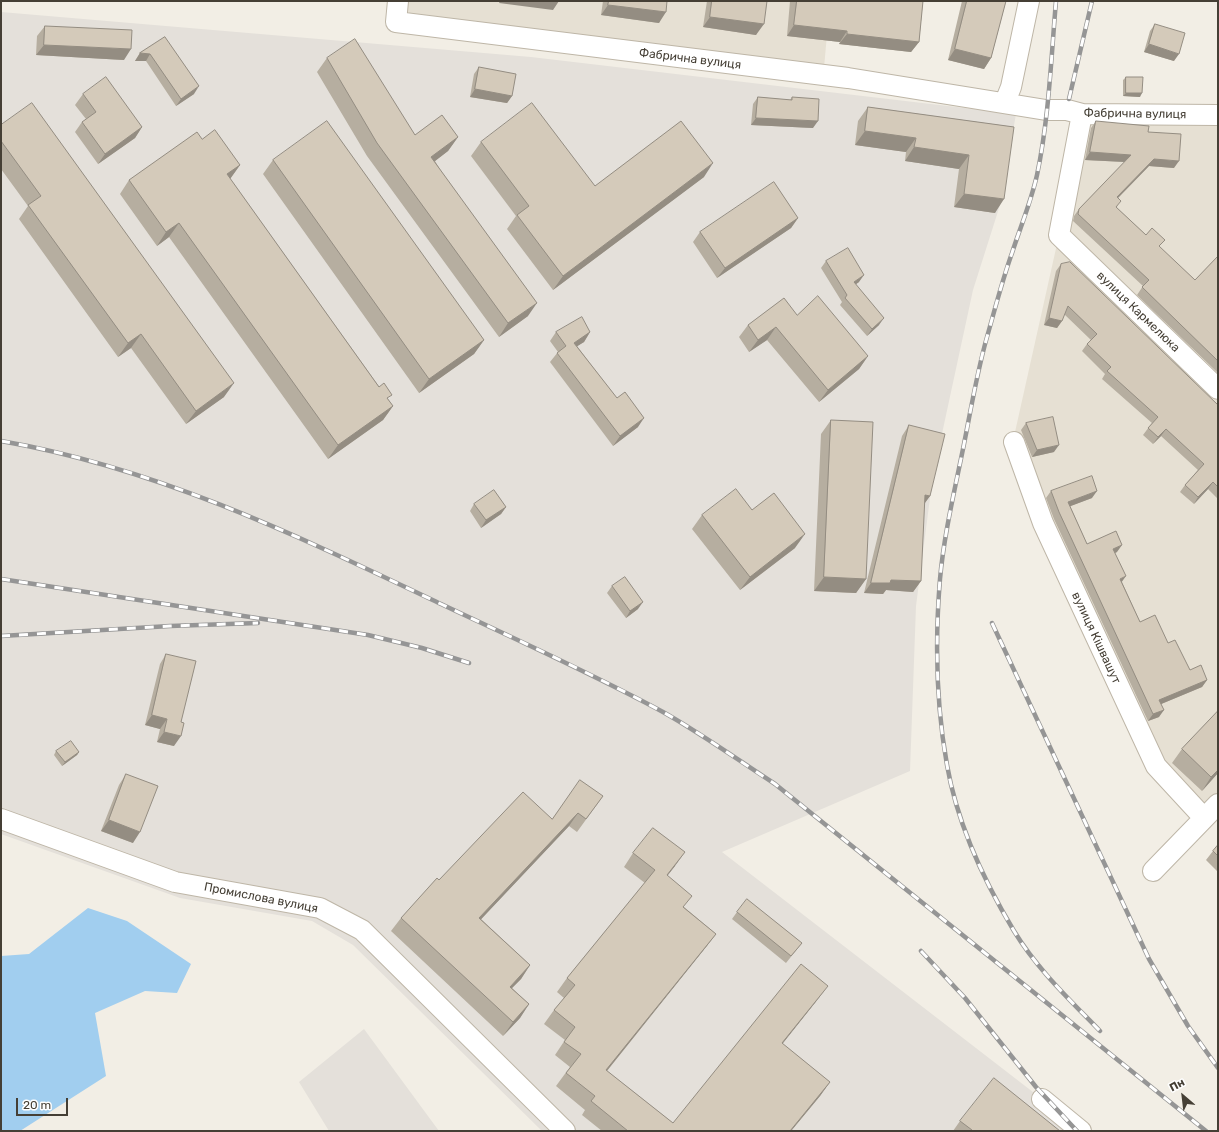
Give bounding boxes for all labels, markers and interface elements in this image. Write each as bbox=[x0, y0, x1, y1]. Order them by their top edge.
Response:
street label: Фабрична вулиця bbox=[638, 46, 742, 72]
street label: Фабрична вулиця bbox=[1083, 106, 1187, 122]
street label: вулиця Кармелюка bbox=[1093, 269, 1183, 355]
street label: вулиця Кішвашут bbox=[1068, 590, 1124, 686]
street label: Промислова вулиця bbox=[203, 880, 319, 916]
north arrow bbox=[1163, 1076, 1203, 1116]
text: Пн bbox=[1167, 1076, 1187, 1094]
scale bar bbox=[18, 1090, 70, 1116]
text: 20 m bbox=[23, 1098, 51, 1112]

